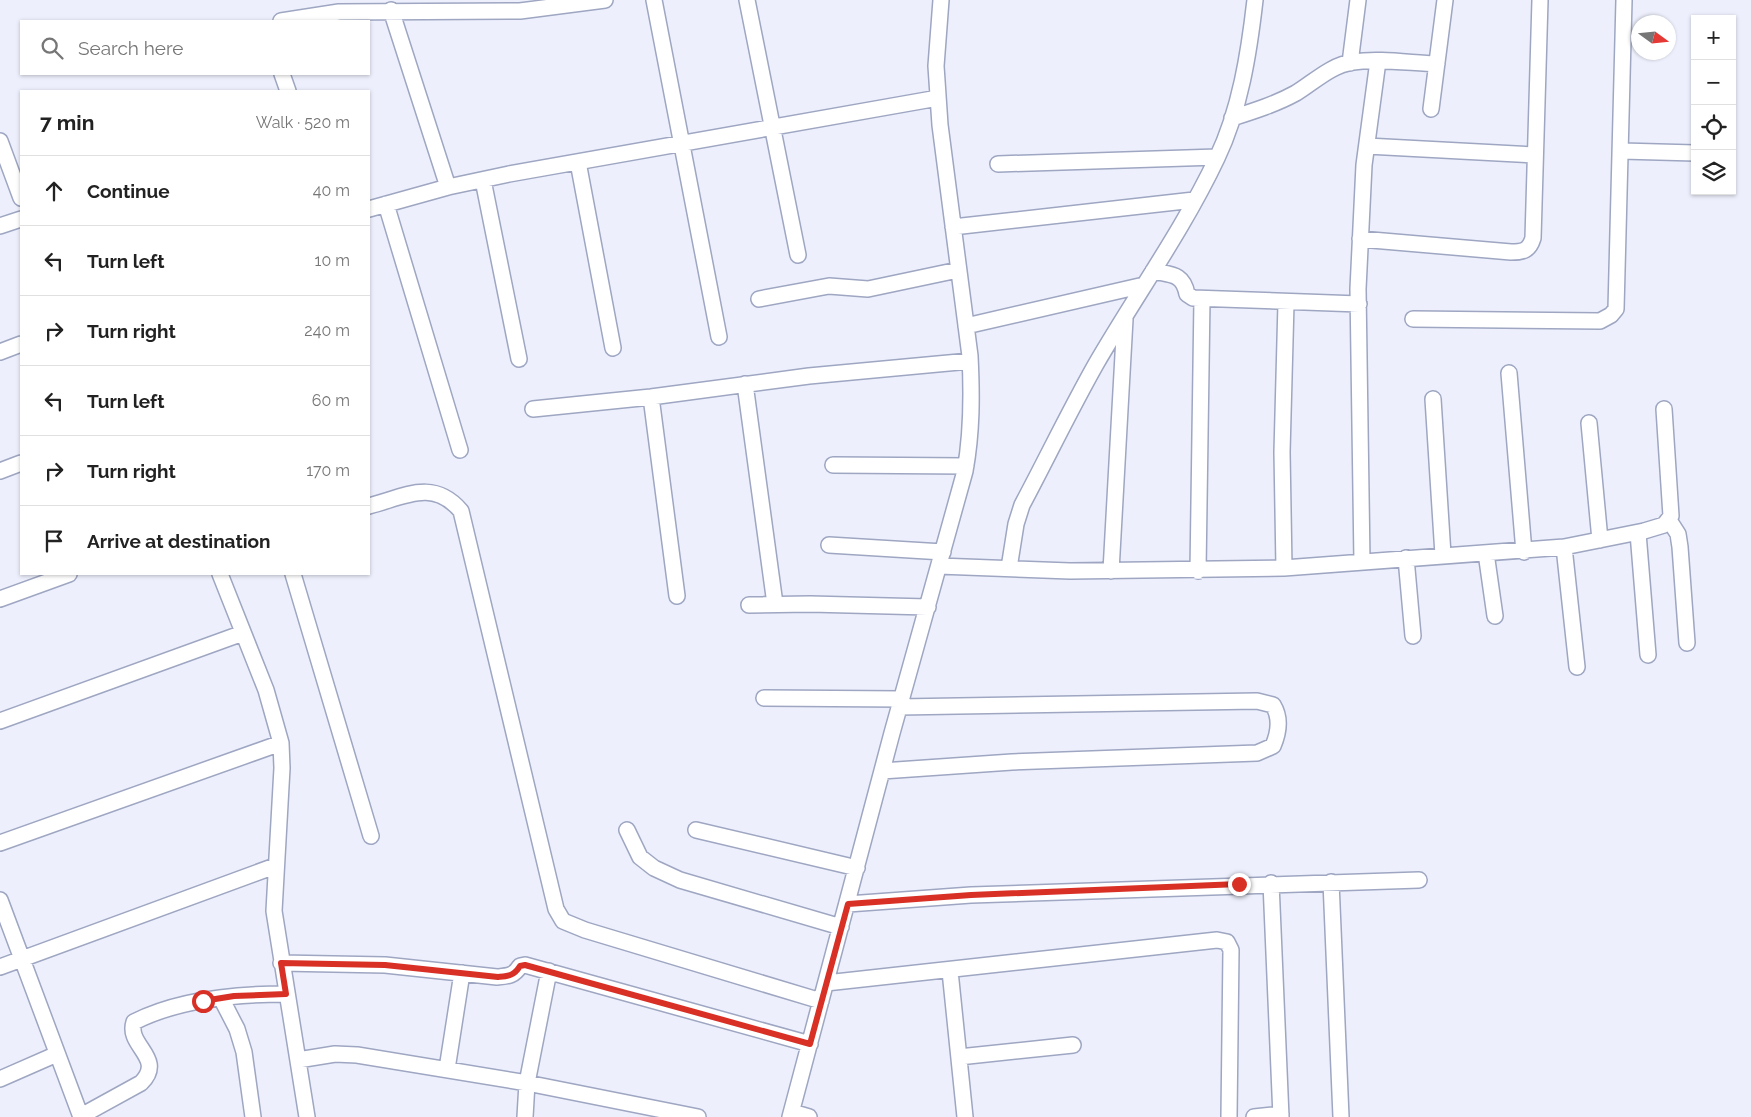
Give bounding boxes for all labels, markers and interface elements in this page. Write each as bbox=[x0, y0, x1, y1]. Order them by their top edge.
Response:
north arrow bbox=[1631, 15, 1676, 60]
map controls bbox=[1691, 15, 1736, 195]
button: + bbox=[1691, 15, 1736, 60]
search box bbox=[20, 20, 370, 75]
icon: search bbox=[38, 34, 66, 62]
text: Search here bbox=[78, 37, 184, 59]
button: − bbox=[1691, 60, 1736, 105]
button: locate bbox=[1691, 105, 1736, 150]
text: 7 min bbox=[40, 110, 94, 135]
text: Walk · 520 m bbox=[256, 113, 350, 132]
button: layers bbox=[1691, 150, 1736, 195]
icon: ahead bbox=[40, 177, 68, 205]
text: Continue bbox=[87, 180, 170, 202]
text: 40 m bbox=[313, 181, 350, 200]
icon: left bbox=[40, 247, 68, 275]
text: Turn left bbox=[87, 250, 164, 272]
text: 10 m bbox=[315, 251, 350, 270]
icon: right bbox=[40, 317, 68, 345]
text: Turn right bbox=[87, 320, 176, 342]
text: 240 m bbox=[304, 321, 350, 340]
icon: left bbox=[40, 387, 68, 415]
text: Turn left bbox=[87, 390, 164, 412]
text: 60 m bbox=[312, 391, 350, 410]
icon: right bbox=[40, 457, 68, 485]
text: Turn right bbox=[87, 460, 176, 482]
text: 170 m bbox=[306, 461, 350, 480]
icon: arrive bbox=[40, 527, 68, 555]
text: Arrive at destination bbox=[87, 530, 271, 552]
route end bbox=[1228, 873, 1251, 896]
route start bbox=[192, 990, 215, 1013]

